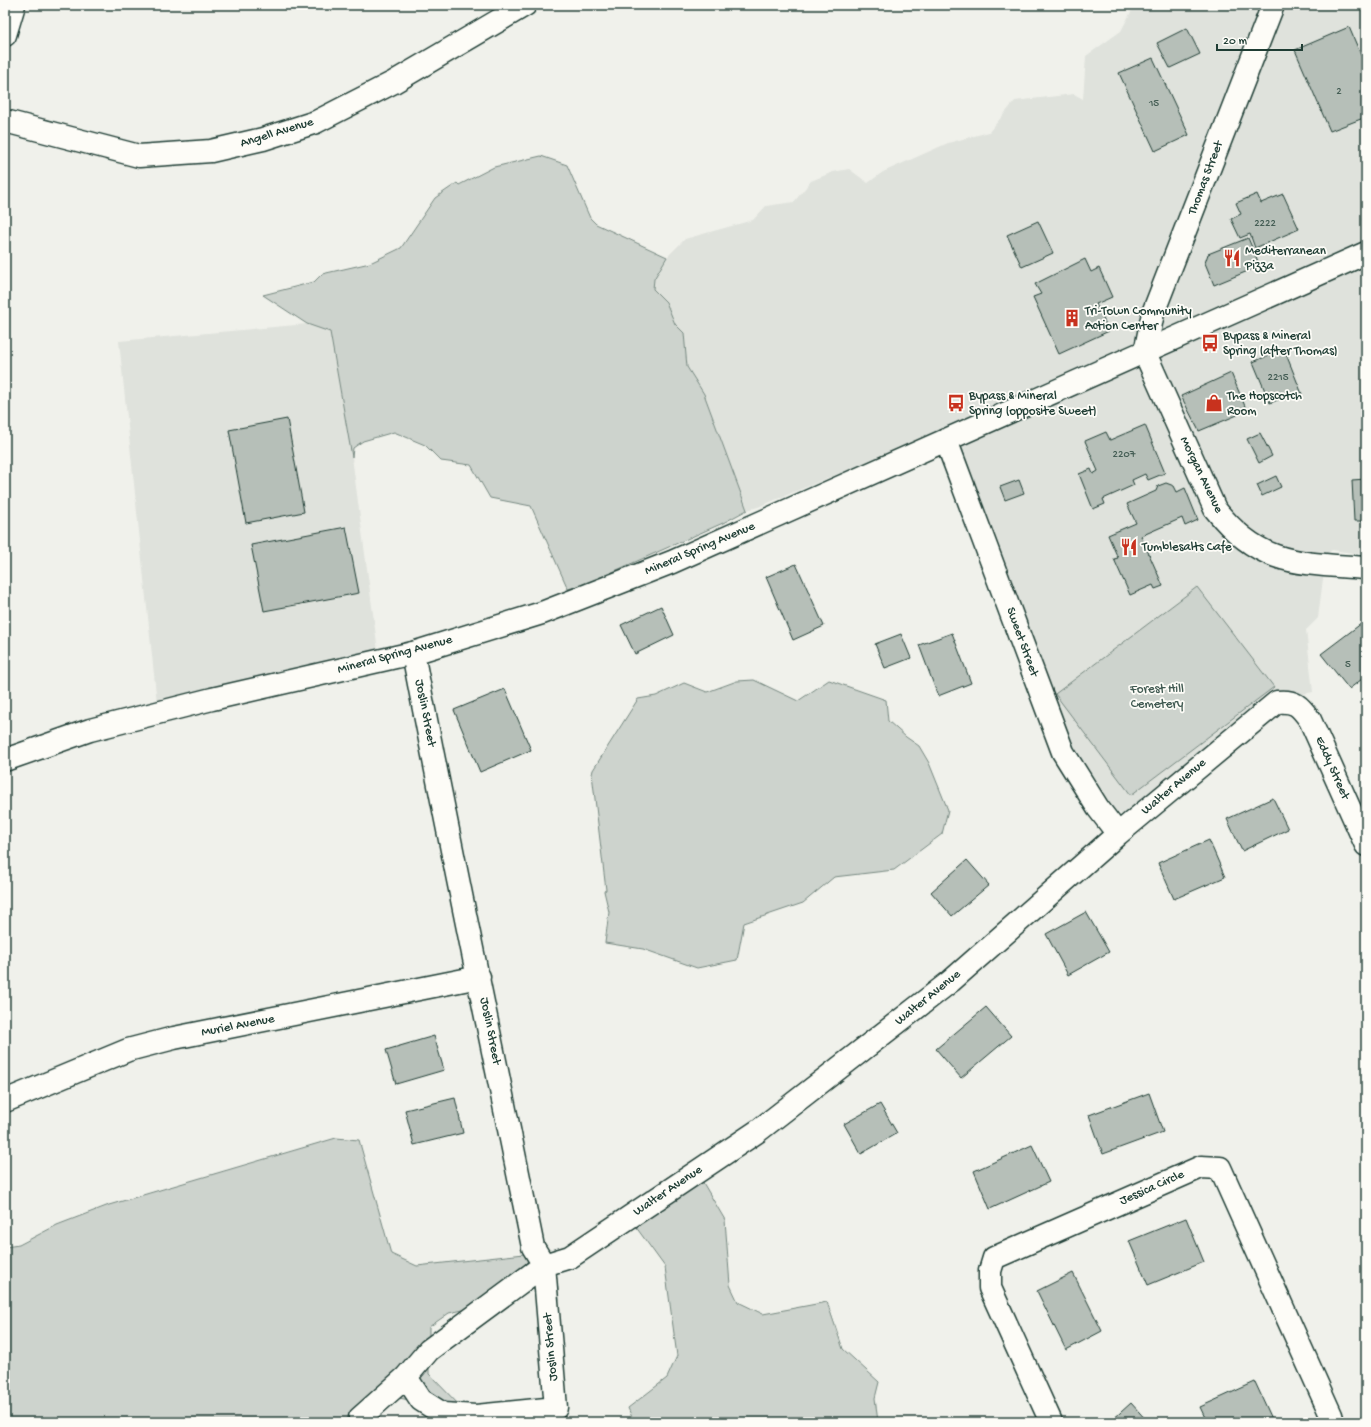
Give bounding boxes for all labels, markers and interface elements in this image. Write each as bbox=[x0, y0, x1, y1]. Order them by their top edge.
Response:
scale bar bbox=[1217, 26, 1302, 52]
text: 20 m bbox=[1223, 35, 1248, 49]
house number: 2 bbox=[1336, 86, 1342, 98]
house number: 15 bbox=[1148, 98, 1159, 110]
street label: Angell Avenue bbox=[239, 115, 316, 151]
street label: Thomas Street bbox=[1185, 137, 1228, 218]
house number: 2222 bbox=[1254, 218, 1276, 230]
place label: Mediterranean Pizza bbox=[1244, 244, 1327, 274]
restaurant icon: Mediterranean Pizza bbox=[1222, 248, 1242, 268]
place label: Tri-Town Community Action Center bbox=[1084, 304, 1192, 334]
building icon: Tri-Town Community Action Center bbox=[1062, 308, 1082, 328]
place label: Bypass & Mineral Spring (after Thomas) bbox=[1222, 329, 1338, 359]
bus stop icon: Bypass & Mineral Spring (after Thomas) bbox=[1200, 333, 1220, 353]
house number: 2215 bbox=[1267, 372, 1289, 384]
place label: Bypass & Mineral Spring (opposite Sweet) bbox=[968, 389, 1097, 419]
place label: The Hopscotch Room bbox=[1226, 389, 1302, 419]
bus stop icon: Bypass & Mineral Spring (opposite Sweet) bbox=[946, 393, 966, 413]
shop icon: The Hopscotch Room bbox=[1204, 393, 1224, 413]
street label: Morgan Avenue bbox=[1176, 434, 1226, 516]
house number: 2207 bbox=[1113, 449, 1136, 461]
street label: Mineral Spring Avenue bbox=[643, 519, 758, 579]
restaurant icon: Tumblesalts Cafe bbox=[1119, 537, 1139, 557]
place label: Tumblesalts Cafe bbox=[1141, 540, 1232, 555]
street label: Sweet Street bbox=[1003, 605, 1042, 680]
street label: Mineral Spring Avenue bbox=[336, 632, 454, 678]
house number: 5 bbox=[1345, 659, 1351, 671]
street label: Joslin Street bbox=[411, 678, 439, 749]
park label: Forest Hill Cemetery bbox=[1129, 682, 1184, 712]
street label: Eddy Street bbox=[1311, 734, 1353, 803]
street label: Walter Avenue bbox=[1139, 755, 1210, 818]
street label: Walter Avenue bbox=[892, 967, 964, 1029]
street label: Joslin Street bbox=[476, 996, 504, 1067]
street label: Muriel Avenue bbox=[200, 1011, 276, 1040]
street label: Walter Avenue bbox=[631, 1162, 706, 1220]
street label: Jessica Circle bbox=[1117, 1167, 1187, 1209]
street label: Joslin Street bbox=[540, 1311, 561, 1382]

